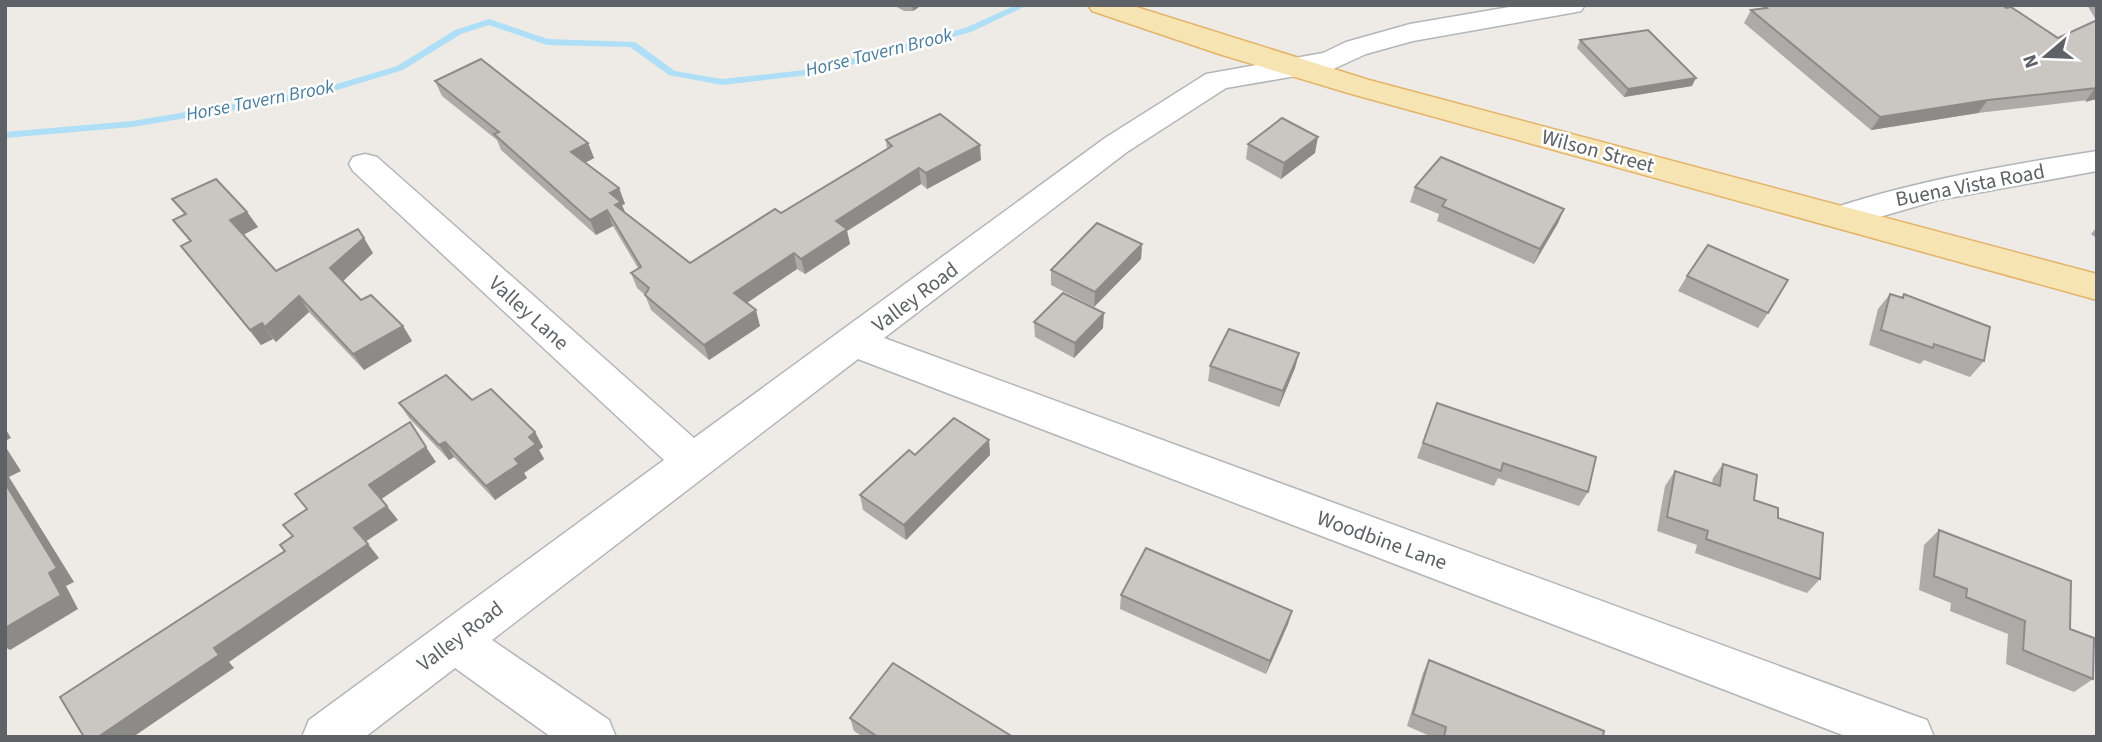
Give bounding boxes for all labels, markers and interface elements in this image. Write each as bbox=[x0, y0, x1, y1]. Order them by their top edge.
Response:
water label: Horse Tavern Brook bbox=[803, 21, 956, 84]
north arrow bbox=[2011, 21, 2081, 91]
text: N bbox=[2017, 51, 2046, 71]
water label: Horse Tavern Brook bbox=[184, 73, 337, 129]
street label: Wilson Street bbox=[1538, 122, 1658, 180]
street label: Buena Vista Road bbox=[1893, 156, 2047, 214]
street label: Valley Road bbox=[866, 255, 964, 339]
street label: Valley Lane bbox=[482, 269, 576, 357]
street label: Woodbine Lane bbox=[1313, 503, 1451, 577]
street label: Valley Road bbox=[411, 594, 509, 678]

